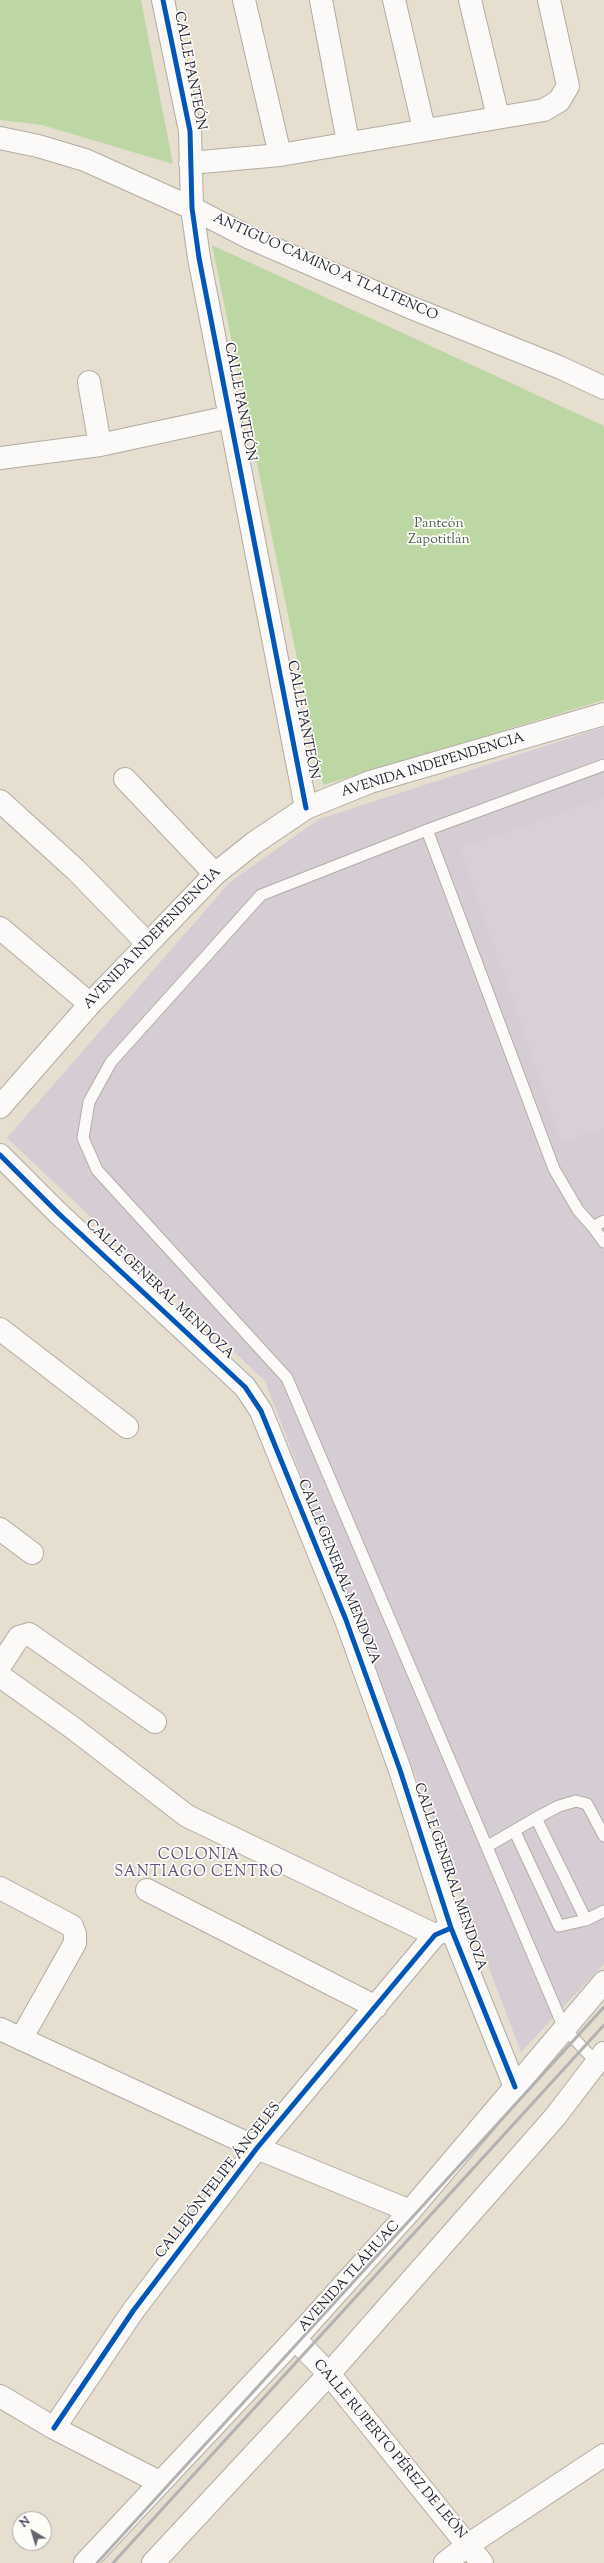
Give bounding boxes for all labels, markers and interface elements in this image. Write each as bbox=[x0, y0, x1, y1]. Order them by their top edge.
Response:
street label: CALLE PANTEÓN bbox=[169, 10, 209, 132]
street label: ANTIGUO CAMINO A TLALTENCO bbox=[210, 211, 440, 325]
street label: CALLE PANTEÓN bbox=[219, 341, 259, 463]
park label: Panteón Zapotitlán bbox=[408, 517, 470, 550]
street label: CALLE PANTEÓN bbox=[282, 659, 322, 781]
street label: AVENIDA INDEPENDENCIA bbox=[339, 730, 527, 802]
street label: AVENIDA INDEPENDENCIA bbox=[81, 865, 225, 1013]
street label: CALLE GENERAL MENDOZA bbox=[81, 1217, 237, 1363]
street label: CALLE GENERAL MENDOZA bbox=[293, 1477, 383, 1667]
street label: CALLE GENERAL MENDOZA bbox=[409, 1781, 489, 1973]
district label: COLONIA SANTIAGO CENTRO bbox=[114, 1847, 284, 1882]
street label: CALLEJÓN FELIPE ÁNGELES bbox=[153, 2100, 285, 2262]
street label: AVENIDA TLÁHUAC bbox=[296, 2218, 404, 2336]
street label: CALLE RUPERTO PÉREZ DE LEÓN bbox=[309, 2357, 469, 2543]
north arrow bbox=[12, 2511, 52, 2551]
text: N bbox=[17, 2513, 34, 2531]

